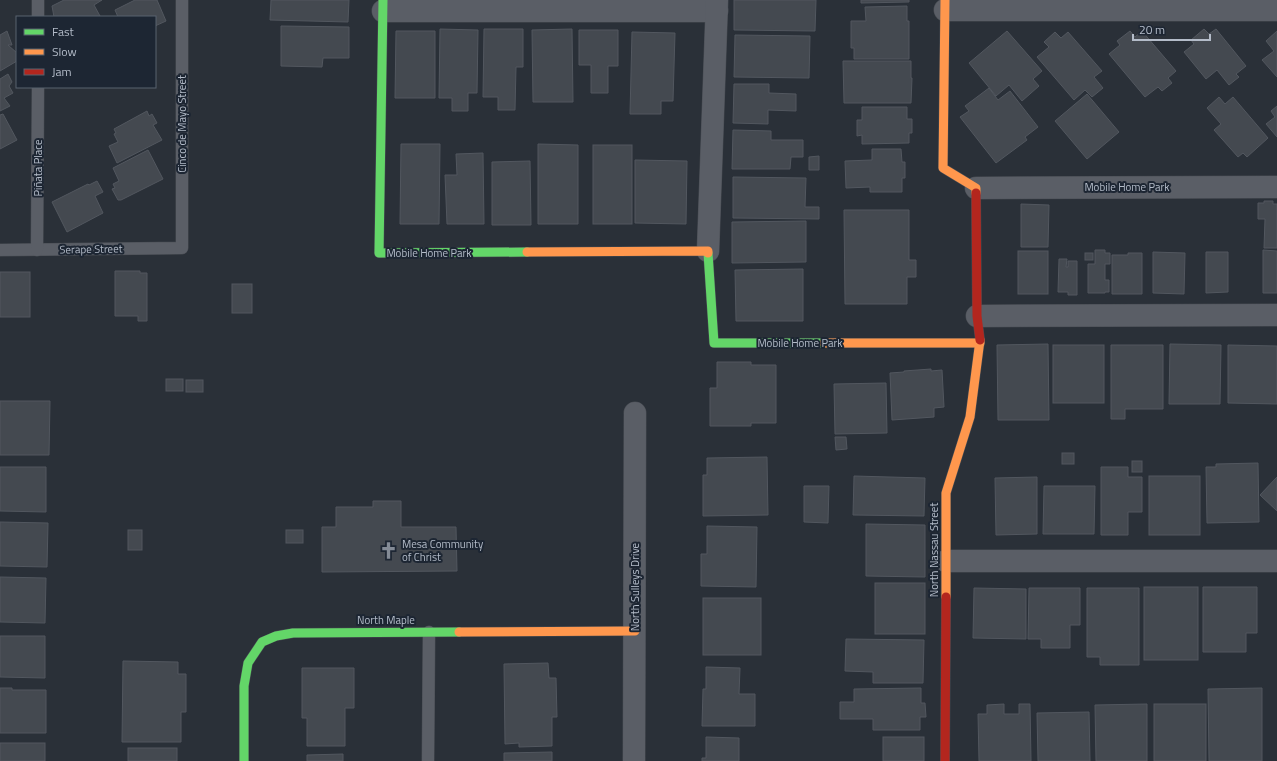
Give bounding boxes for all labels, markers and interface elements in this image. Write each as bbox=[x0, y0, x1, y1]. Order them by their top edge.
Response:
legend bbox=[16, 16, 156, 88]
scale bar bbox=[1133, 16, 1210, 42]
text: 20 m bbox=[1139, 20, 1165, 39]
text: Fast bbox=[52, 22, 75, 41]
text: Slow bbox=[52, 42, 77, 61]
text: Jam bbox=[52, 62, 72, 81]
street label: Cinco de Mayo Street bbox=[174, 75, 190, 173]
street label: Piñata Place bbox=[30, 139, 46, 197]
street label: Mobile Home Park bbox=[1084, 179, 1170, 195]
street label: Serape Street bbox=[59, 240, 123, 258]
street label: Mobile Home Park bbox=[386, 245, 472, 261]
street label: Mobile Home Park bbox=[757, 335, 843, 351]
street label: North Nassau Street bbox=[926, 503, 942, 597]
place label: Mesa Community of Christ bbox=[402, 536, 484, 565]
church icon: Mesa Community of Christ bbox=[379, 540, 399, 560]
street label: North Sulleys Drive bbox=[627, 542, 643, 631]
street label: North Maple bbox=[357, 612, 415, 628]

